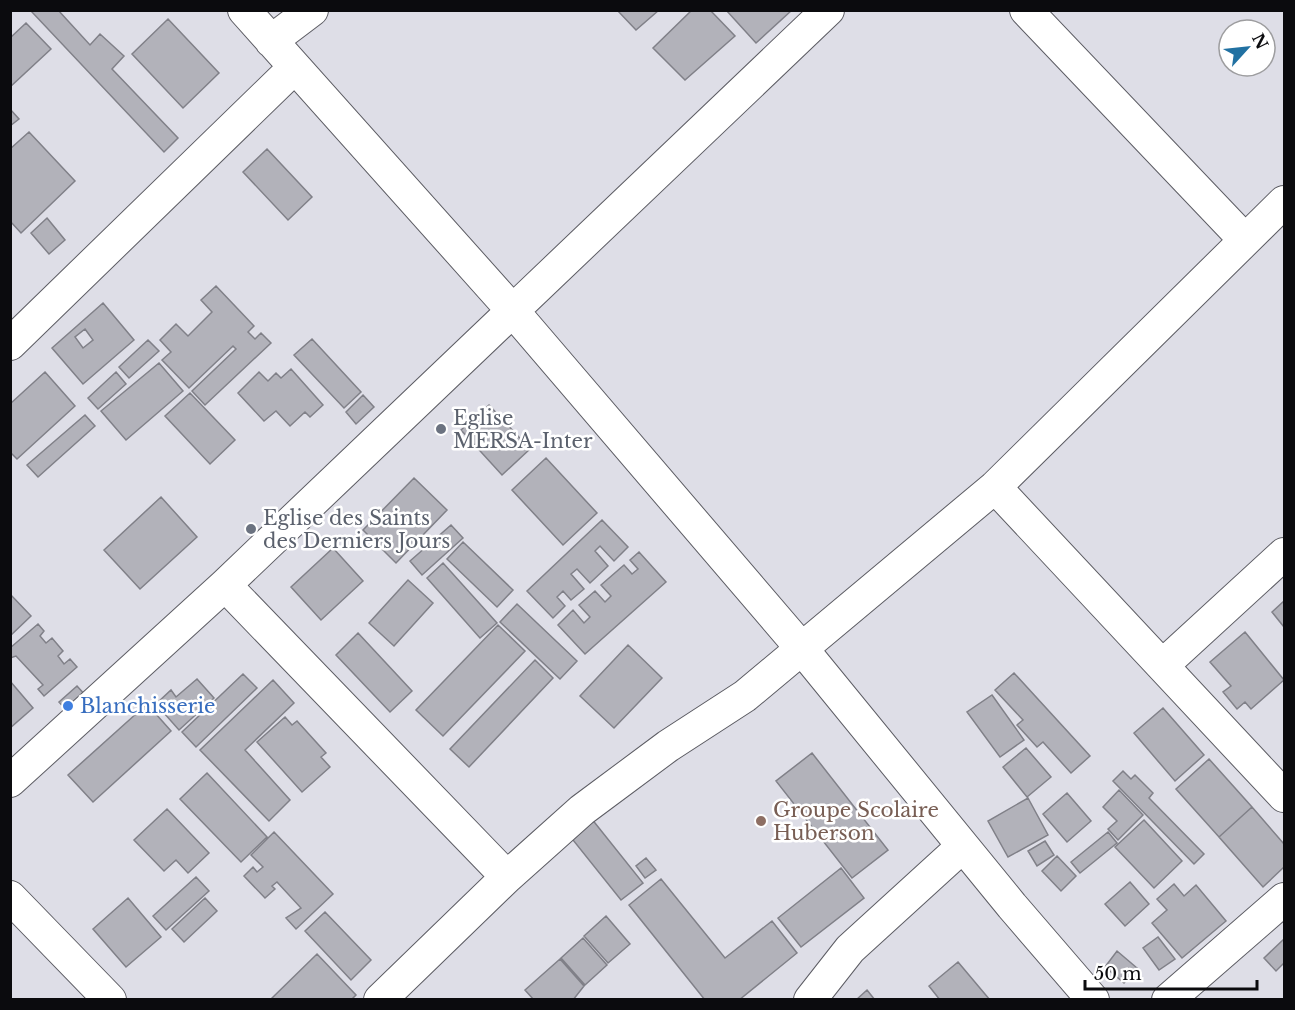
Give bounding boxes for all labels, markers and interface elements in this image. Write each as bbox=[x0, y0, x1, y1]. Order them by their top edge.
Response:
north arrow bbox=[1217, 18, 1277, 78]
text: N bbox=[1248, 30, 1273, 52]
place label: Eglise MERSA-Inter bbox=[453, 406, 593, 453]
marker: Eglise MERSA-Inter bbox=[434, 422, 448, 436]
place label: Eglise des Saints des Derniers Jours bbox=[263, 506, 450, 553]
marker: Eglise des Saints des Derniers Jours bbox=[244, 522, 258, 536]
place label: Blanchisserie bbox=[80, 694, 215, 718]
marker: Blanchisserie bbox=[61, 699, 75, 713]
place label: Groupe Scolaire Huberson bbox=[773, 798, 939, 845]
marker: Groupe Scolaire Huberson bbox=[754, 814, 768, 828]
scale bar bbox=[1085, 953, 1258, 991]
text: 50 m bbox=[1094, 963, 1142, 985]

